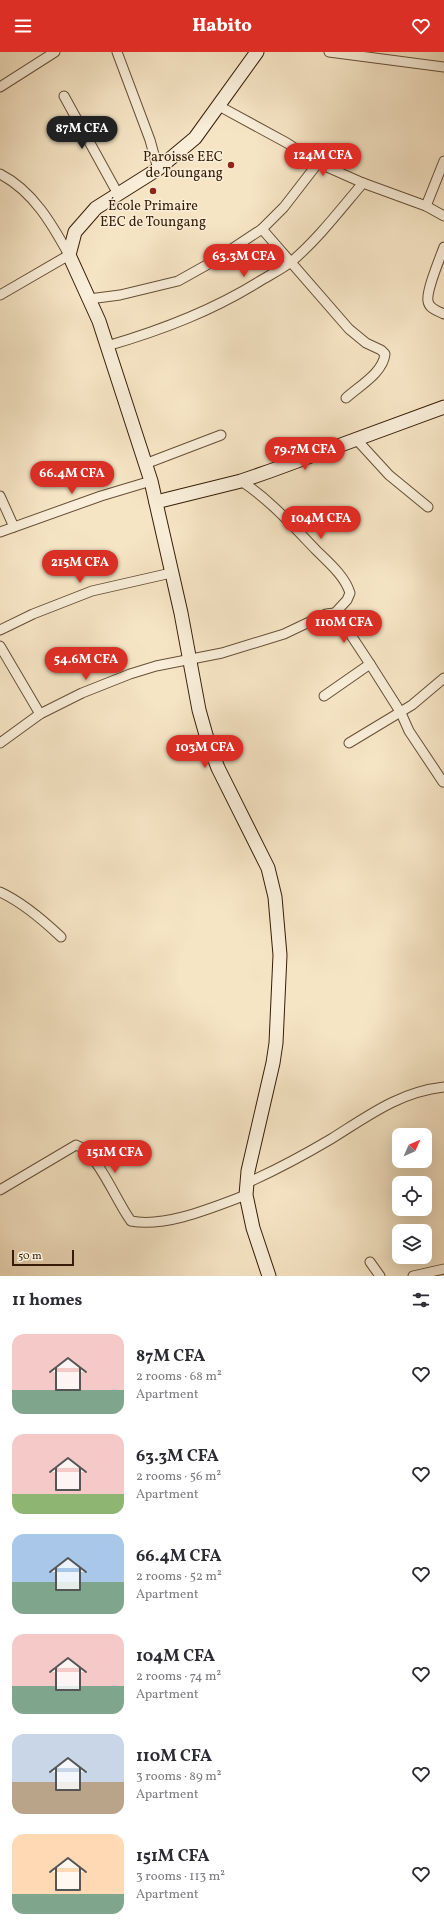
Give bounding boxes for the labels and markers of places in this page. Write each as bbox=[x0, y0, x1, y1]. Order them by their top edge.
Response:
pin: 87M CFA bbox=[45, 116, 119, 150]
pin: 124M CFA bbox=[282, 143, 364, 177]
place label: Paroisse EEC de Toungang bbox=[143, 148, 223, 183]
marker: Paroisse EEC de Toungang bbox=[226, 160, 236, 170]
marker: École Primaire EEC de Toungang bbox=[148, 186, 158, 196]
place label: École Primaire EEC de Toungang bbox=[100, 197, 206, 232]
pin: 63.3M CFA bbox=[198, 244, 290, 278]
pin: 79.7M CFA bbox=[259, 437, 351, 471]
pin: 66.4M CFA bbox=[26, 461, 118, 495]
pin: 104M CFA bbox=[280, 506, 362, 540]
pin: 215M CFA bbox=[39, 550, 121, 584]
pin: 110M CFA bbox=[303, 610, 385, 644]
pin: 54.6M CFA bbox=[40, 647, 132, 681]
pin: 103M CFA bbox=[164, 735, 246, 769]
pin: 151M CFA bbox=[74, 1140, 156, 1174]

